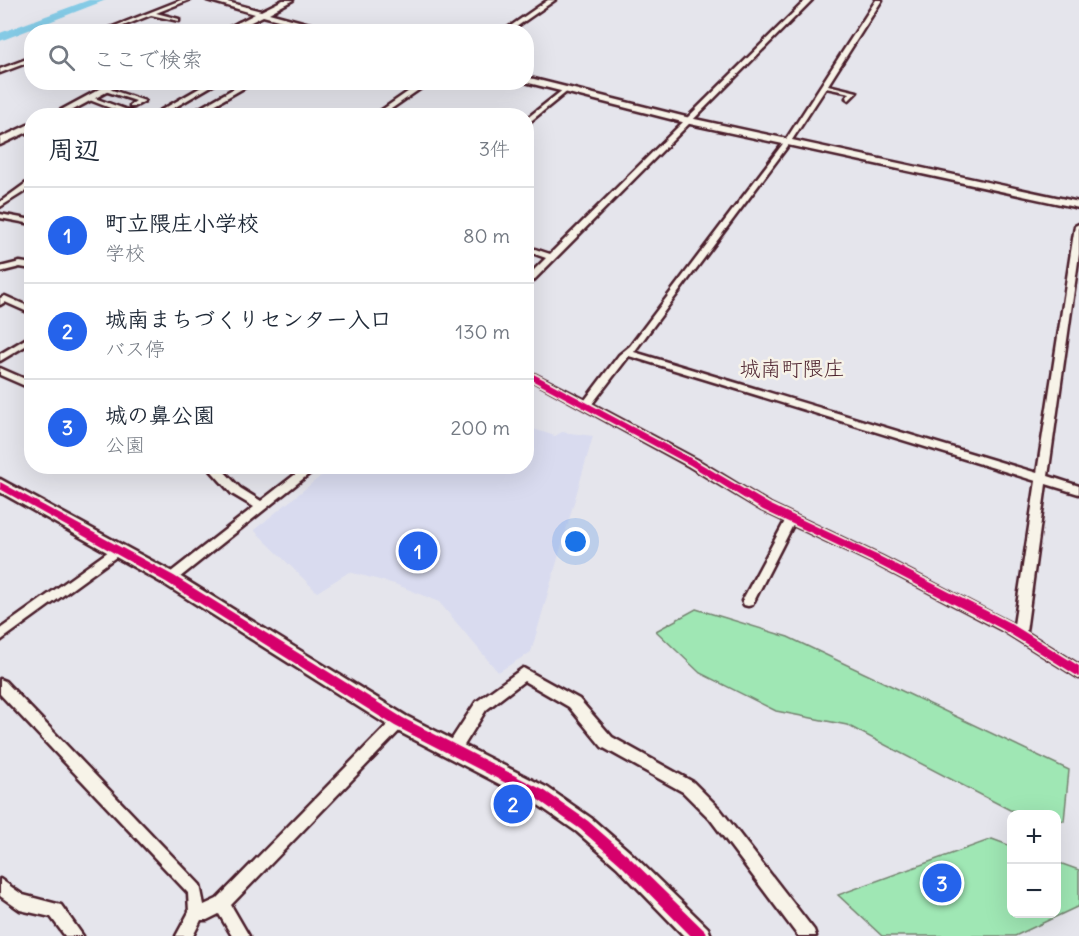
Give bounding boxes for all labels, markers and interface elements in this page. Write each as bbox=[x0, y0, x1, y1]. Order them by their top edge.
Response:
search box bbox=[24, 24, 534, 90]
icon: search bbox=[45, 41, 78, 74]
text: ここで検索 bbox=[93, 45, 203, 73]
text: 周辺 bbox=[48, 133, 100, 166]
text: 3件 bbox=[479, 136, 510, 161]
text: 町立隈庄小学校 bbox=[105, 209, 259, 237]
text: 1 bbox=[64, 223, 71, 248]
text: 80 m bbox=[463, 223, 510, 248]
text: 学校 bbox=[105, 240, 145, 265]
text: 城南まちづくりセンター入口 bbox=[105, 305, 392, 333]
text: 2 bbox=[62, 319, 73, 344]
text: 130 m bbox=[455, 319, 510, 344]
text: バス停 bbox=[105, 336, 165, 361]
district label: 城南町隈庄 bbox=[740, 355, 845, 382]
text: 城の鼻公園 bbox=[105, 401, 215, 429]
text: 3 bbox=[62, 415, 73, 440]
text: 200 m bbox=[450, 415, 510, 440]
text: 公園 bbox=[105, 432, 145, 457]
your location bbox=[561, 527, 590, 556]
pin: 1 bbox=[398, 528, 438, 574]
pin: 2 bbox=[494, 782, 532, 826]
map controls bbox=[1007, 810, 1061, 918]
button: + bbox=[1007, 810, 1061, 864]
pin: 3 bbox=[922, 860, 962, 906]
button: − bbox=[1007, 864, 1061, 918]

